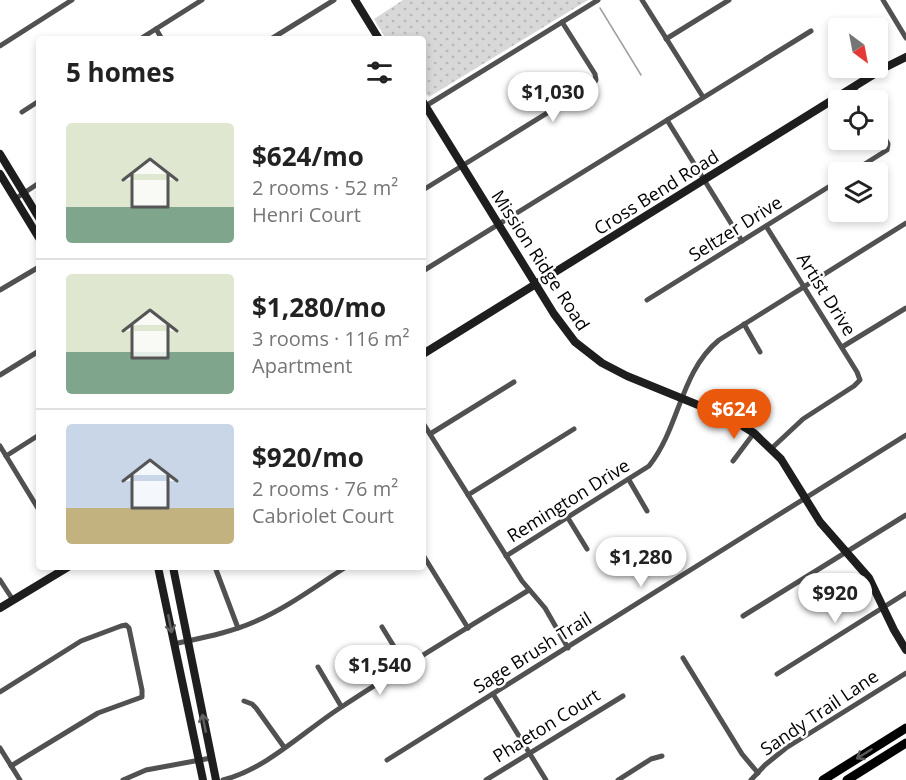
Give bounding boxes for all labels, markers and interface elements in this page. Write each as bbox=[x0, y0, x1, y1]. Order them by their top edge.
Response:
north arrow bbox=[828, 18, 888, 78]
map controls bbox=[828, 18, 888, 222]
text: 5 homes bbox=[66, 54, 175, 90]
icon: filters bbox=[363, 56, 396, 89]
pin: $1,030 bbox=[504, 72, 602, 123]
text: $1,030 bbox=[522, 78, 584, 105]
button: locate bbox=[828, 90, 888, 150]
text: $624/mo bbox=[252, 138, 364, 174]
street label: Cross Bend Road bbox=[589, 144, 723, 240]
icon: home bbox=[114, 147, 186, 219]
button: layers bbox=[828, 162, 888, 222]
text: 2 rooms · 52 m² bbox=[252, 174, 398, 201]
street label: Mission Ridge Road bbox=[487, 185, 595, 335]
street label: Seltzer Drive bbox=[684, 190, 786, 266]
text: Henri Court bbox=[252, 201, 361, 228]
street label: Artist Drive bbox=[792, 248, 862, 340]
text: $1,280/mo bbox=[252, 289, 386, 325]
icon: home bbox=[114, 298, 186, 370]
text: 3 rooms · 116 m² bbox=[252, 325, 410, 352]
text: Apartment bbox=[252, 352, 352, 379]
pin: $624 bbox=[698, 389, 770, 440]
text: $624 bbox=[711, 395, 757, 422]
text: $920/mo bbox=[252, 439, 364, 475]
icon: home bbox=[114, 448, 186, 520]
street label: Remington Drive bbox=[502, 453, 634, 547]
text: 2 rooms · 76 m² bbox=[252, 475, 398, 502]
text: Cabriolet Court bbox=[252, 502, 394, 529]
pin: $1,280 bbox=[592, 537, 690, 588]
text: $1,280 bbox=[610, 543, 672, 570]
pin: $920 bbox=[799, 573, 871, 624]
text: $920 bbox=[812, 579, 858, 606]
street label: Sage Brush Trail bbox=[468, 606, 596, 698]
one-way arrow bbox=[165, 614, 176, 634]
pin: $1,540 bbox=[331, 645, 429, 696]
text: $1,540 bbox=[349, 651, 411, 678]
street label: Sandy Trail Lane bbox=[755, 664, 883, 760]
street label: Phaeton Court bbox=[488, 683, 604, 767]
one-way arrow bbox=[198, 713, 209, 733]
one-way arrow bbox=[856, 747, 873, 760]

